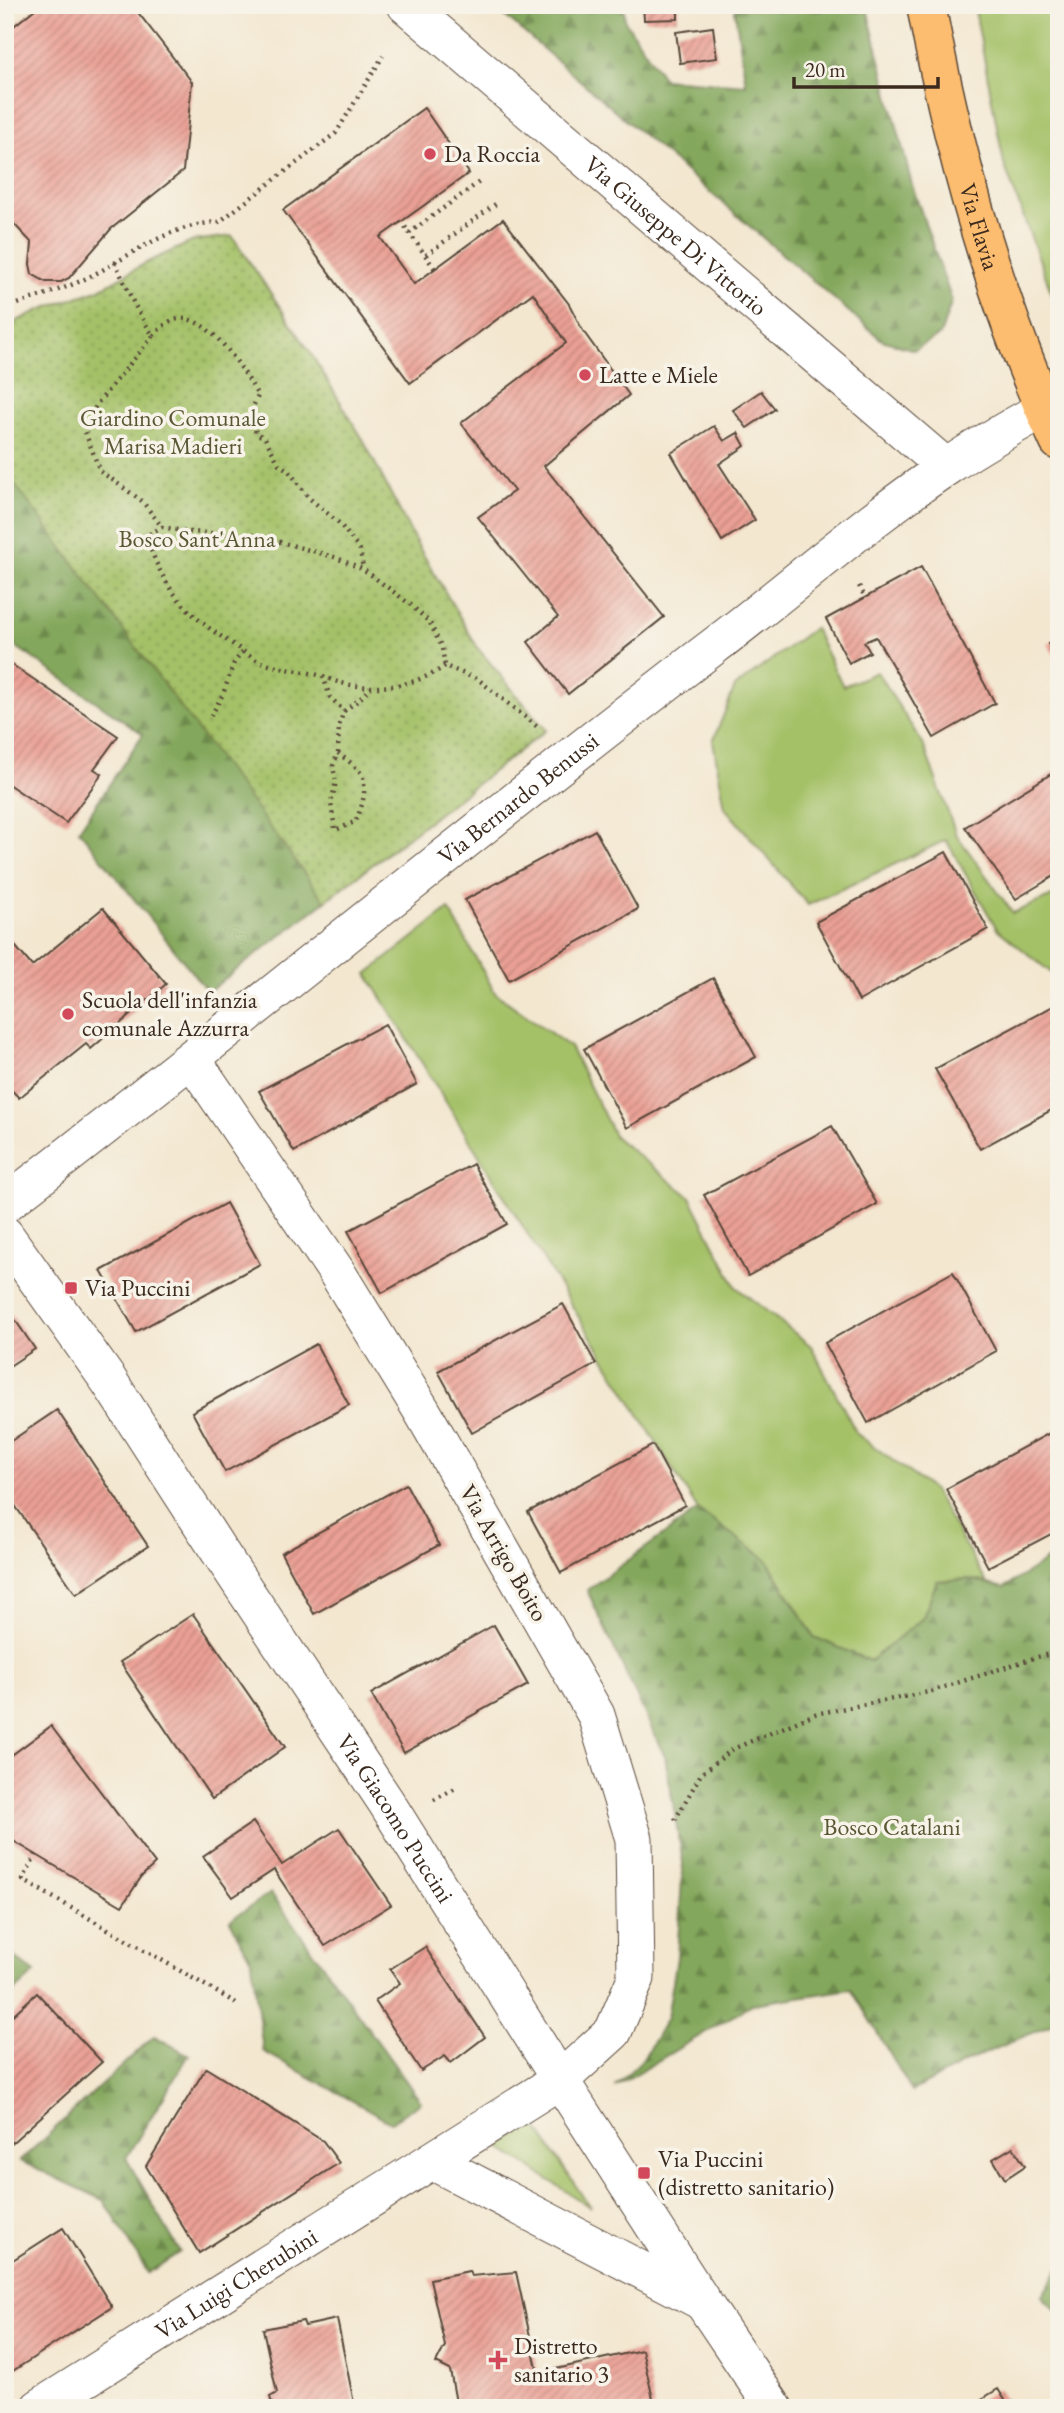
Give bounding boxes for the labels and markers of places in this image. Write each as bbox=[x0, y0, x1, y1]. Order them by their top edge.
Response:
place label: Da Roccia bbox=[444, 138, 540, 169]
marker: Da Roccia bbox=[422, 146, 438, 162]
place label: Latte e Miele bbox=[599, 359, 718, 390]
marker: Latte e Miele bbox=[577, 367, 593, 383]
place label: Scuola dell'infanzia comunale Azzurra bbox=[82, 984, 258, 1043]
marker: Scuola dell'infanzia comunale Azzurra bbox=[60, 1006, 76, 1022]
place label: Via Puccini bbox=[85, 1272, 190, 1303]
marker: Via Puccini bbox=[63, 1280, 79, 1296]
place label: Via Puccini (distretto sanitario) bbox=[658, 2143, 834, 2202]
marker: Via Puccini (distretto sanitario) bbox=[636, 2165, 652, 2181]
place label: Distretto sanitario 3 bbox=[514, 2330, 609, 2389]
marker: Distretto sanitario 3 bbox=[488, 2350, 508, 2370]

